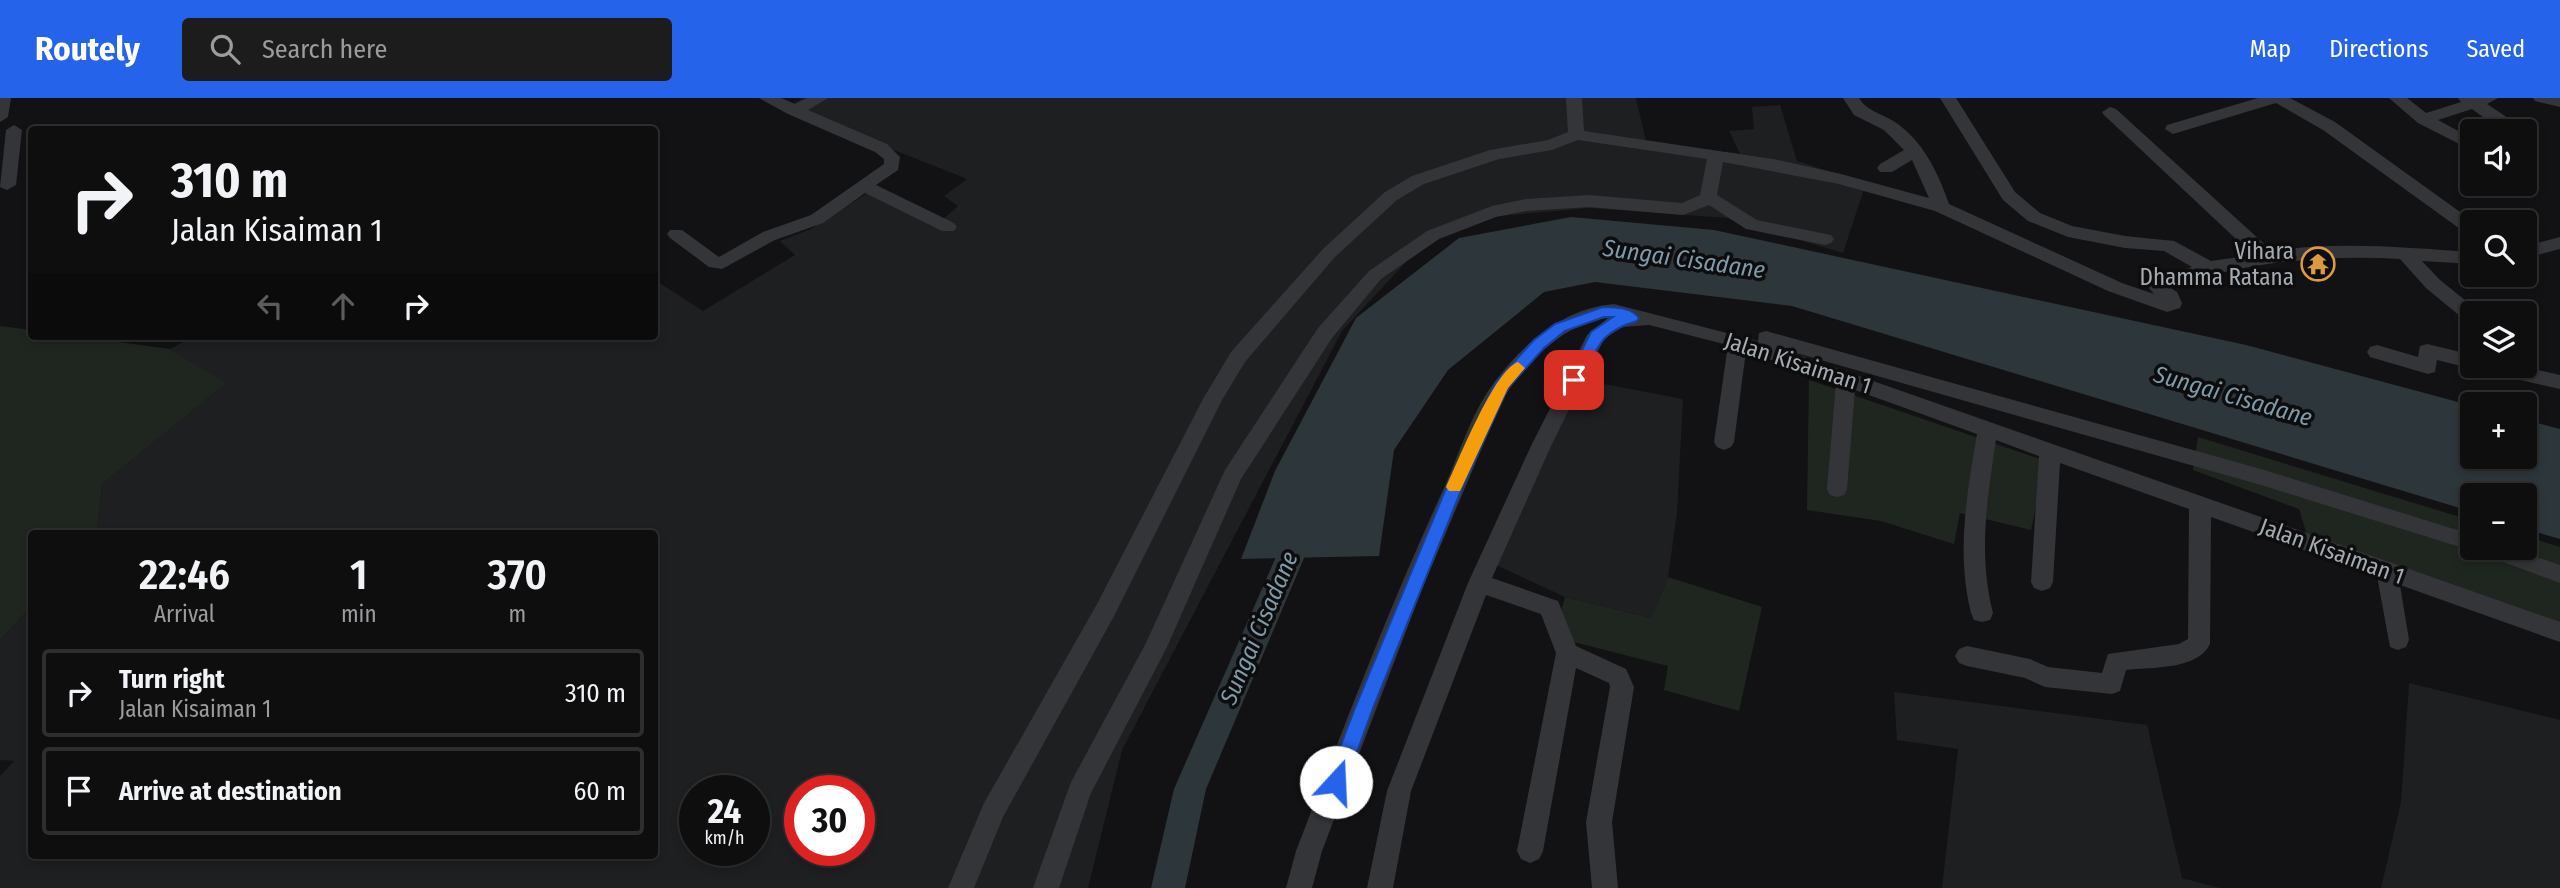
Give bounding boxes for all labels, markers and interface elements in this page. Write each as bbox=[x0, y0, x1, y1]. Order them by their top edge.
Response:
search box bbox=[182, 18, 672, 81]
text: Routely bbox=[35, 29, 140, 69]
icon: search bbox=[206, 30, 244, 68]
text: Search here bbox=[262, 34, 387, 65]
text: Map bbox=[2250, 35, 2291, 63]
text: Directions bbox=[2329, 35, 2428, 63]
text: Saved bbox=[2466, 35, 2525, 63]
map controls bbox=[2460, 119, 2537, 560]
button: sound bbox=[2460, 119, 2537, 196]
text: 310 m bbox=[171, 151, 288, 210]
icon: right bbox=[56, 154, 147, 245]
button: search bbox=[2460, 210, 2537, 287]
text: Jalan Kisaiman 1 bbox=[171, 211, 383, 249]
water label: Sungai Cisadane bbox=[1600, 234, 1767, 284]
place label: Vihara Dhamma Ratana bbox=[2140, 237, 2294, 291]
temple icon: Vihara Dhamma Ratana bbox=[2299, 245, 2337, 283]
icon: left bbox=[251, 287, 289, 325]
icon: ahead bbox=[324, 287, 362, 325]
icon: right bbox=[397, 287, 435, 325]
button: layers bbox=[2460, 301, 2537, 378]
street label: Jalan Kisaiman 1 bbox=[1721, 326, 1875, 400]
pin bbox=[1544, 350, 1604, 410]
water label: Sungai Cisadane bbox=[2150, 360, 2315, 432]
icon: arrive bbox=[1555, 361, 1593, 399]
button: + bbox=[2460, 392, 2537, 469]
button: − bbox=[2460, 483, 2537, 560]
street label: Jalan Kisaiman 1 bbox=[2256, 512, 2408, 590]
water label: Sungai Cisadane bbox=[1214, 547, 1304, 710]
text: 22:46 bbox=[139, 550, 230, 600]
text: 1 bbox=[350, 550, 367, 600]
text: 370 bbox=[488, 550, 547, 600]
text: Arrival bbox=[154, 600, 215, 628]
text: min bbox=[341, 600, 377, 628]
text: m bbox=[508, 600, 526, 628]
text: Turn right bbox=[119, 664, 225, 695]
icon: right bbox=[60, 674, 98, 712]
text: 310 m bbox=[565, 678, 626, 709]
text: Jalan Kisaiman 1 bbox=[119, 695, 271, 723]
position arrow bbox=[1299, 745, 1373, 819]
icon: arrive bbox=[60, 772, 98, 810]
speed limit sign: 30 bbox=[784, 775, 875, 866]
text: Arrive at destination bbox=[119, 776, 342, 807]
text: 60 m bbox=[573, 776, 626, 807]
text: 24 bbox=[708, 790, 741, 832]
text: km/h bbox=[704, 827, 745, 849]

